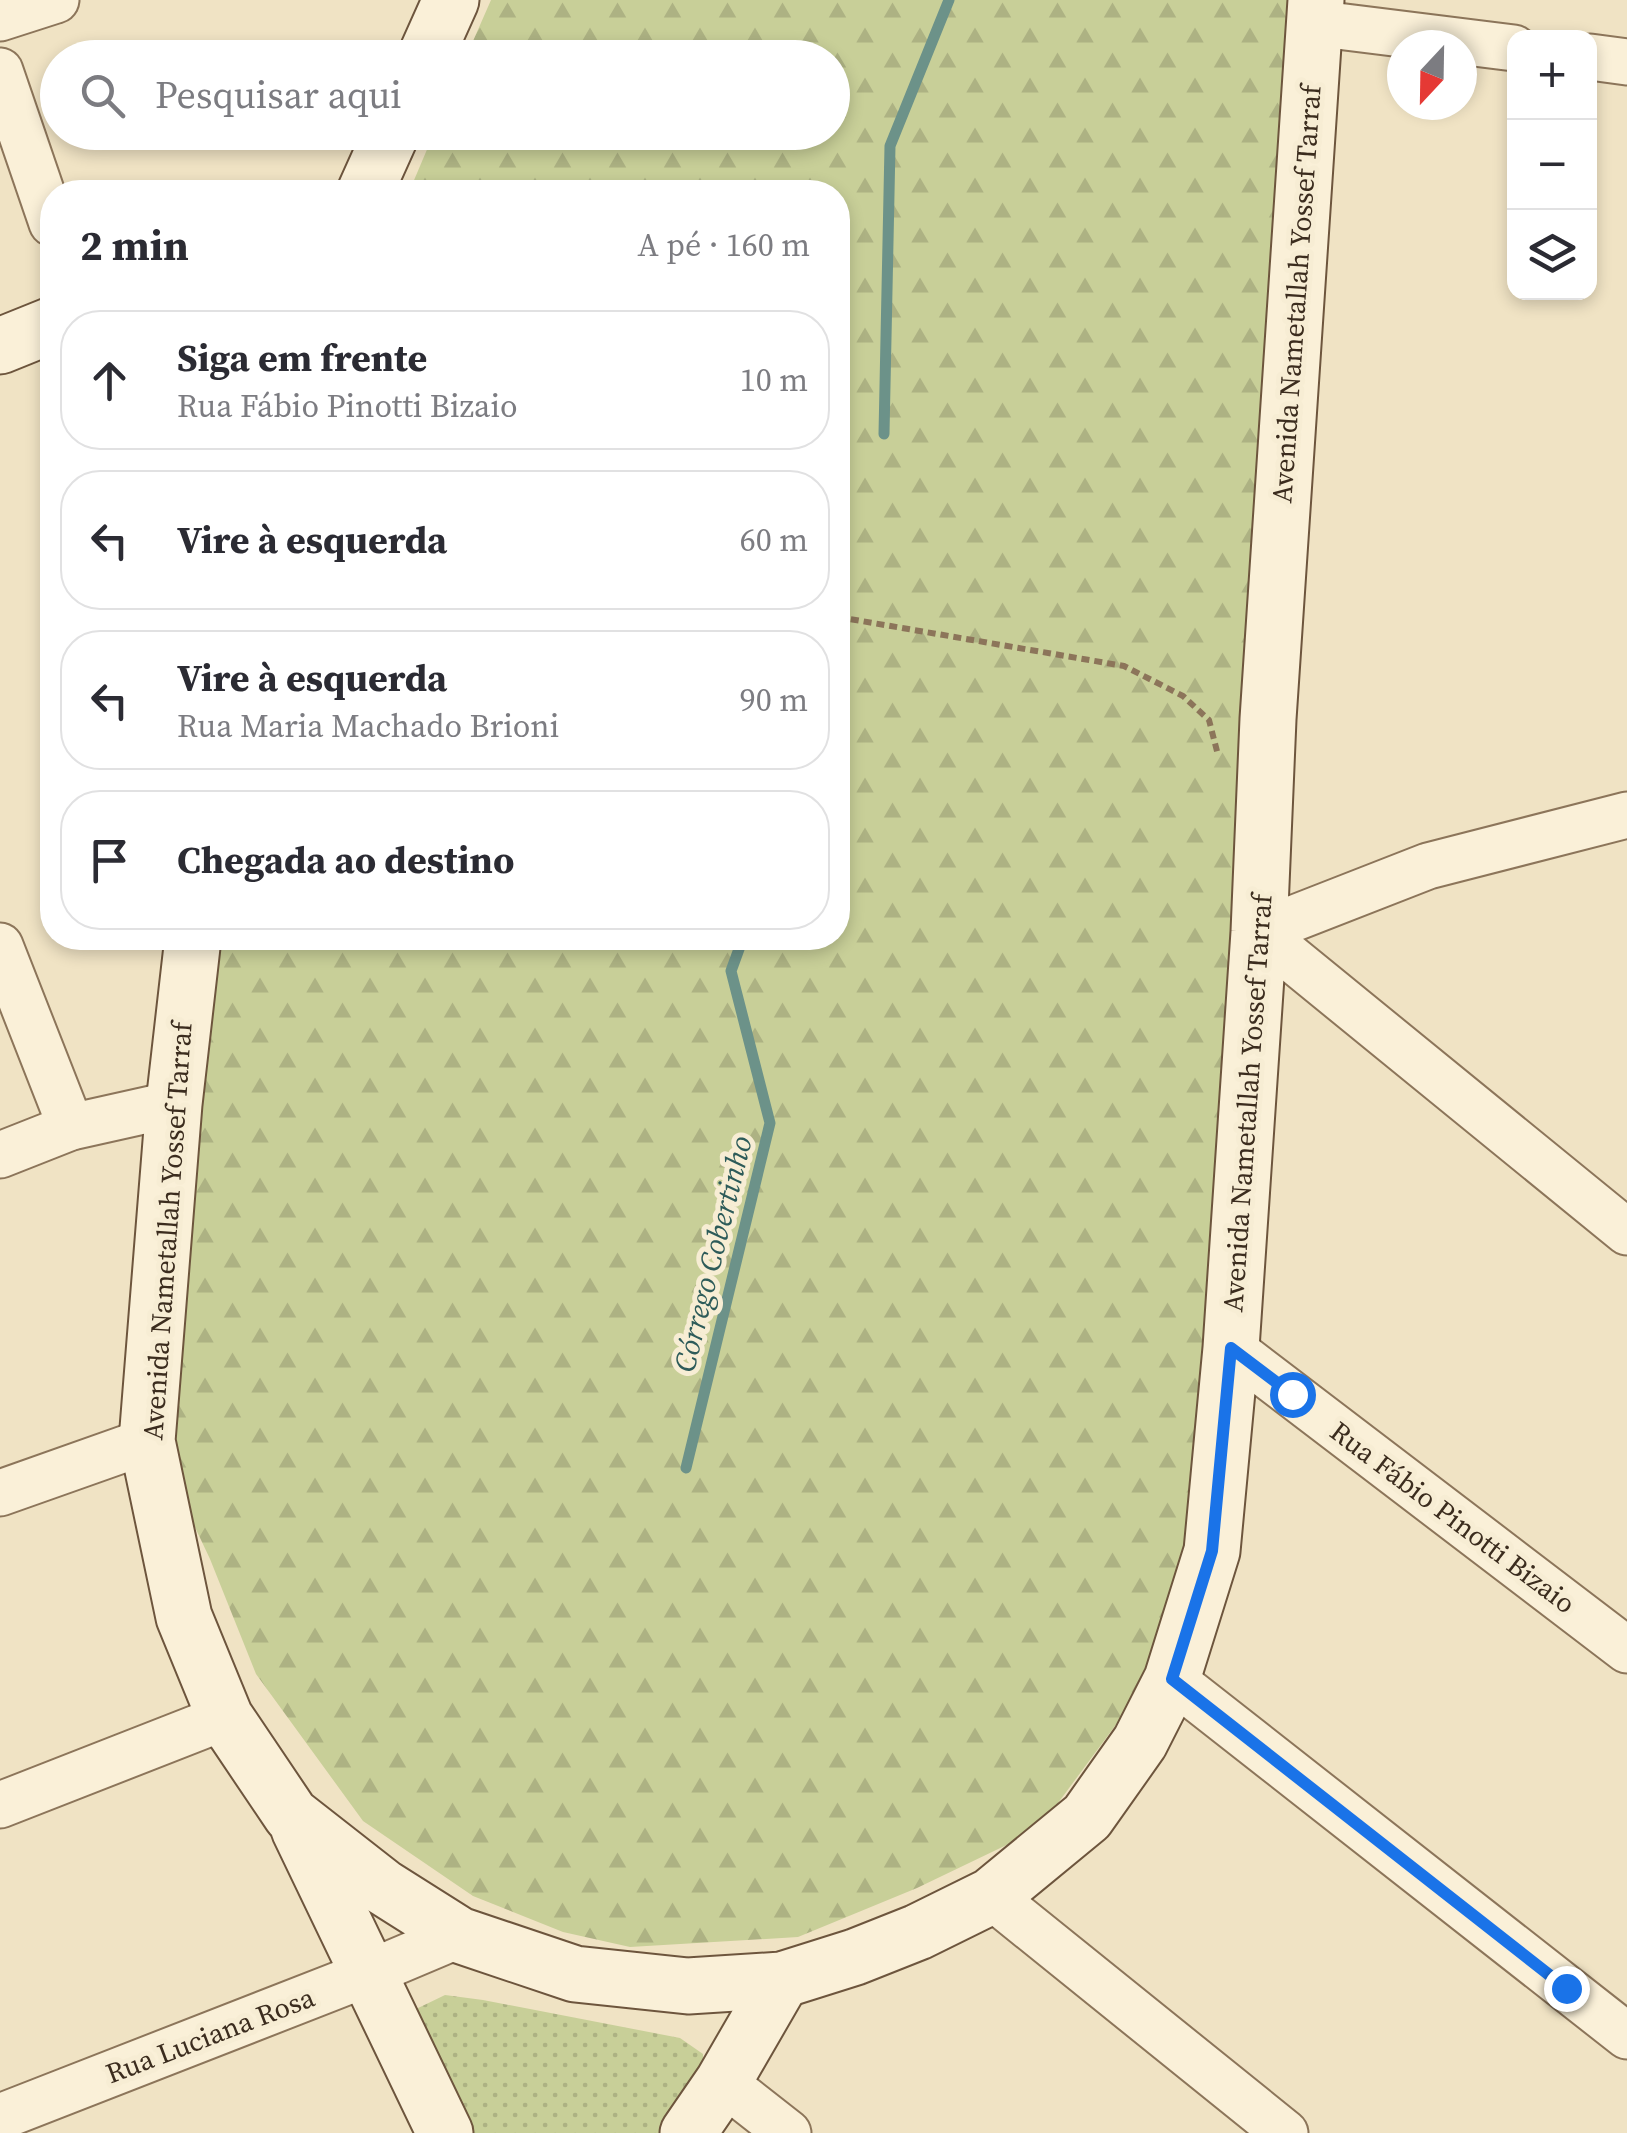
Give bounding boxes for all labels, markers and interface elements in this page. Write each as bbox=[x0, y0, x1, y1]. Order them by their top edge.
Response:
north arrow bbox=[1387, 30, 1477, 120]
map controls bbox=[1507, 30, 1597, 300]
button: + bbox=[1507, 30, 1597, 120]
search box bbox=[40, 40, 850, 150]
icon: search bbox=[75, 68, 130, 123]
text: Pesquisar aqui bbox=[155, 69, 402, 121]
street label: Avenida Nametallah Yossef Tarraf bbox=[1262, 82, 1330, 504]
button: − bbox=[1507, 120, 1597, 210]
button: layers bbox=[1507, 210, 1597, 300]
text: 2 min bbox=[80, 216, 189, 274]
text: A pé · 160 m bbox=[638, 223, 810, 267]
text: Siga em frente bbox=[177, 332, 427, 384]
icon: ahead bbox=[82, 353, 137, 408]
text: 10 m bbox=[740, 358, 808, 402]
text: Rua Fábio Pinotti Bizaio bbox=[177, 384, 517, 428]
icon: left bbox=[82, 513, 137, 568]
text: Vire à esquerda bbox=[177, 514, 447, 566]
text: 60 m bbox=[740, 518, 808, 562]
text: Vire à esquerda bbox=[177, 652, 447, 704]
icon: left bbox=[82, 673, 137, 728]
text: 90 m bbox=[740, 678, 808, 722]
text: Rua Maria Machado Brioni bbox=[177, 704, 559, 748]
icon: arrive bbox=[82, 833, 137, 888]
text: Chegada ao destino bbox=[177, 834, 515, 886]
street label: Avenida Nametallah Yossef Tarraf bbox=[1213, 891, 1281, 1313]
street label: Avenida Nametallah Yossef Tarraf bbox=[133, 1019, 201, 1441]
water label: Córrego Cobertinho bbox=[663, 1132, 762, 1376]
route start bbox=[1270, 1372, 1316, 1418]
street label: Rua Fábio Pinotti Bizaio bbox=[1323, 1412, 1583, 1622]
route end bbox=[1544, 1966, 1590, 2012]
street label: Rua Luciana Rosa bbox=[100, 1977, 321, 2092]

